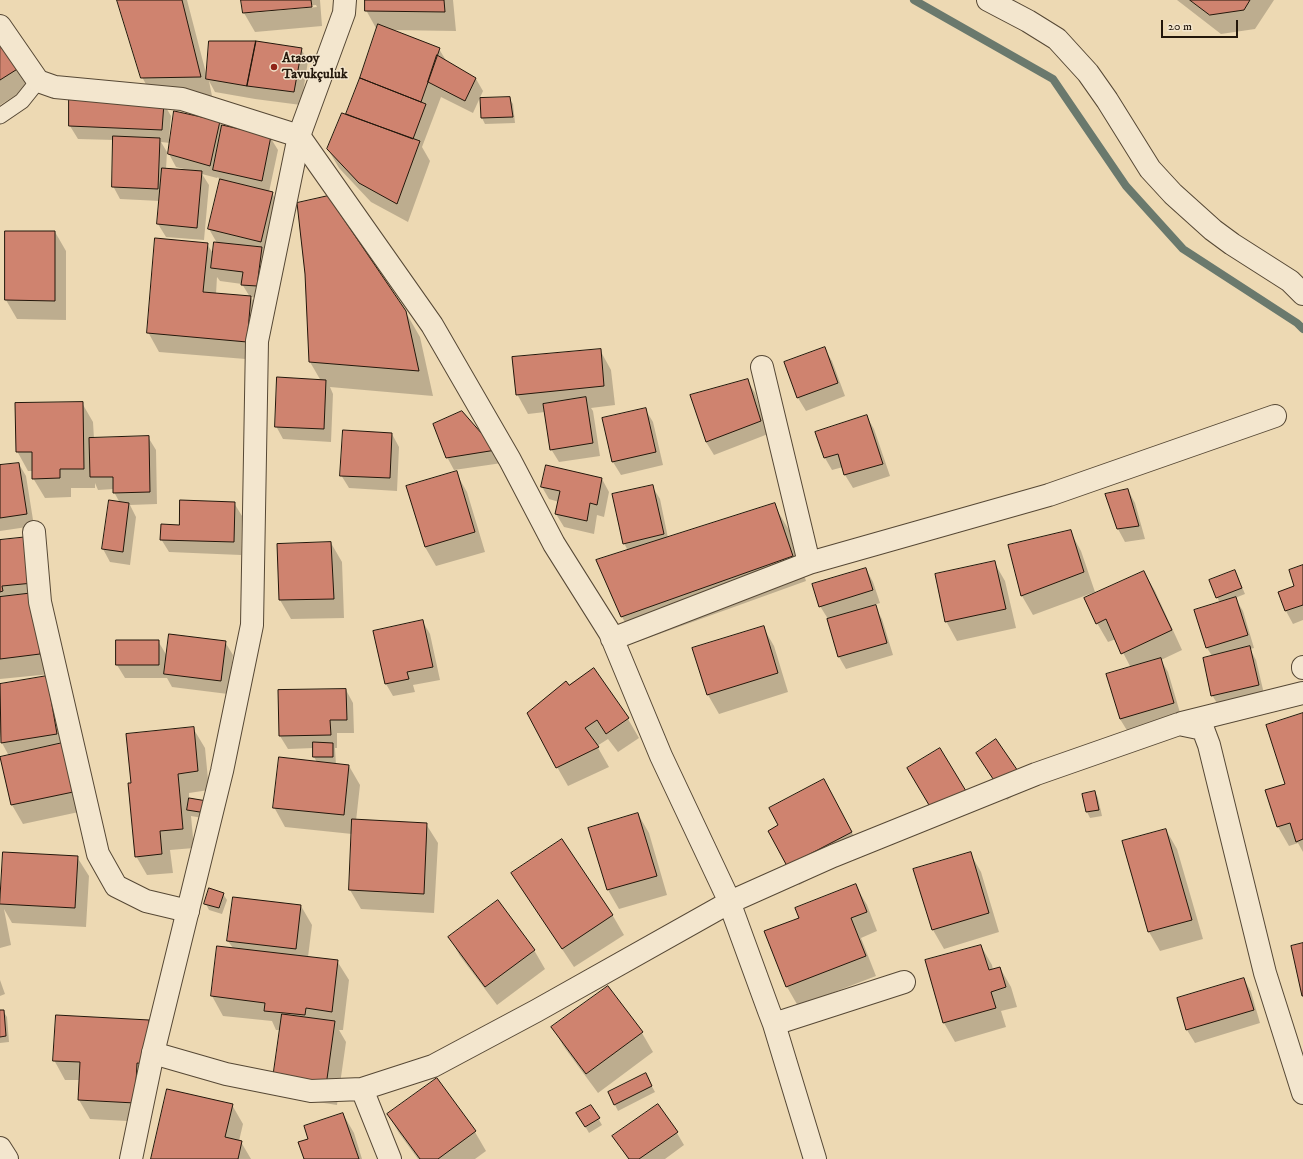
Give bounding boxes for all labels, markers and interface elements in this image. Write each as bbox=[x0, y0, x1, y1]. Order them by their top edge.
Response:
scale bar bbox=[1163, 12, 1240, 38]
text: 20 m bbox=[1168, 19, 1192, 34]
place label: Atasoy Tavukçuluk bbox=[282, 51, 348, 84]
marker: Atasoy Tavukçuluk bbox=[269, 62, 279, 72]

